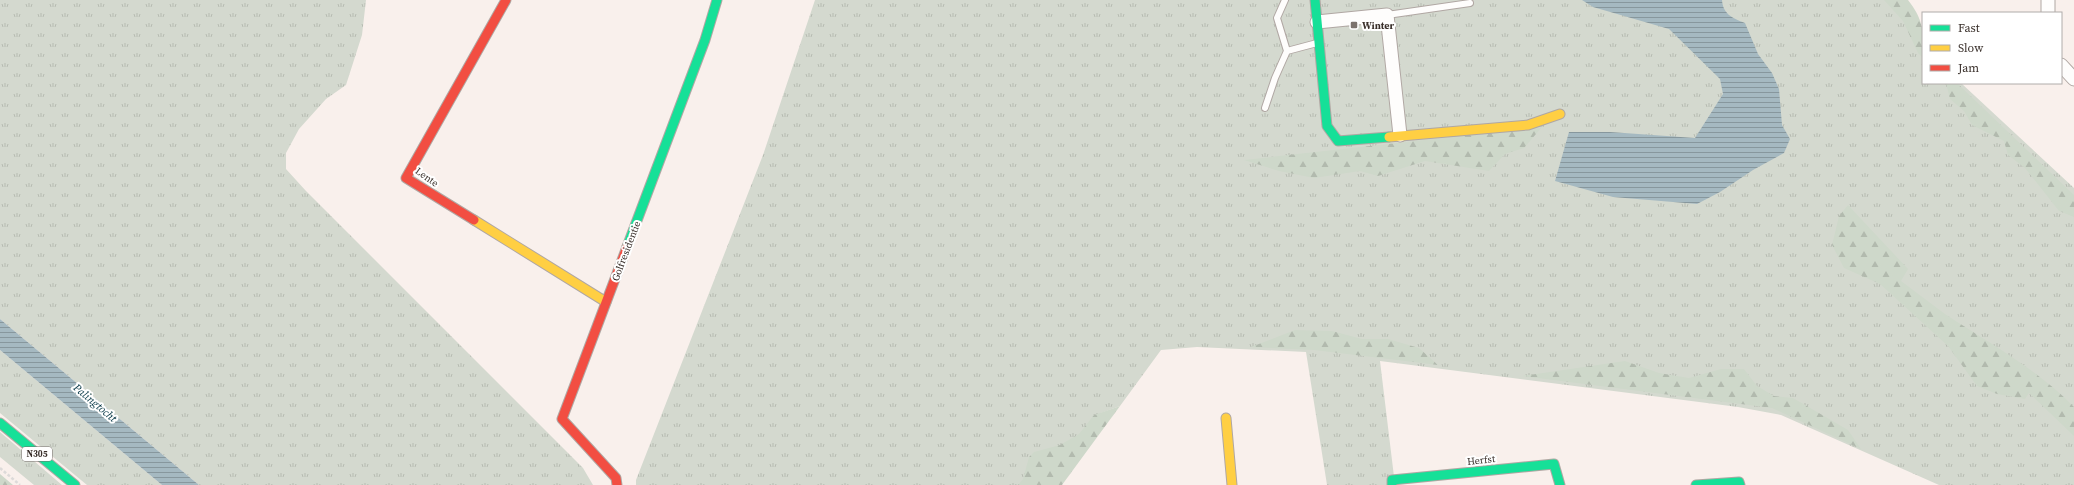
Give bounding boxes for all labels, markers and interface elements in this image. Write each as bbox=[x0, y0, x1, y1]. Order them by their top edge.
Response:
legend bbox=[1922, 12, 2062, 84]
place label: Winter bbox=[1362, 19, 1394, 32]
marker: Winter bbox=[1349, 20, 1359, 30]
text: Fast bbox=[1958, 20, 1980, 36]
text: Slow bbox=[1958, 40, 1984, 56]
text: Jam bbox=[1957, 60, 1979, 76]
street label: Lente bbox=[413, 164, 441, 190]
street label: Golfresidentie bbox=[609, 219, 643, 283]
water label: Palingtocht bbox=[69, 380, 120, 426]
road number: N305 bbox=[22, 447, 52, 461]
street label: Herfst bbox=[1466, 452, 1496, 468]

